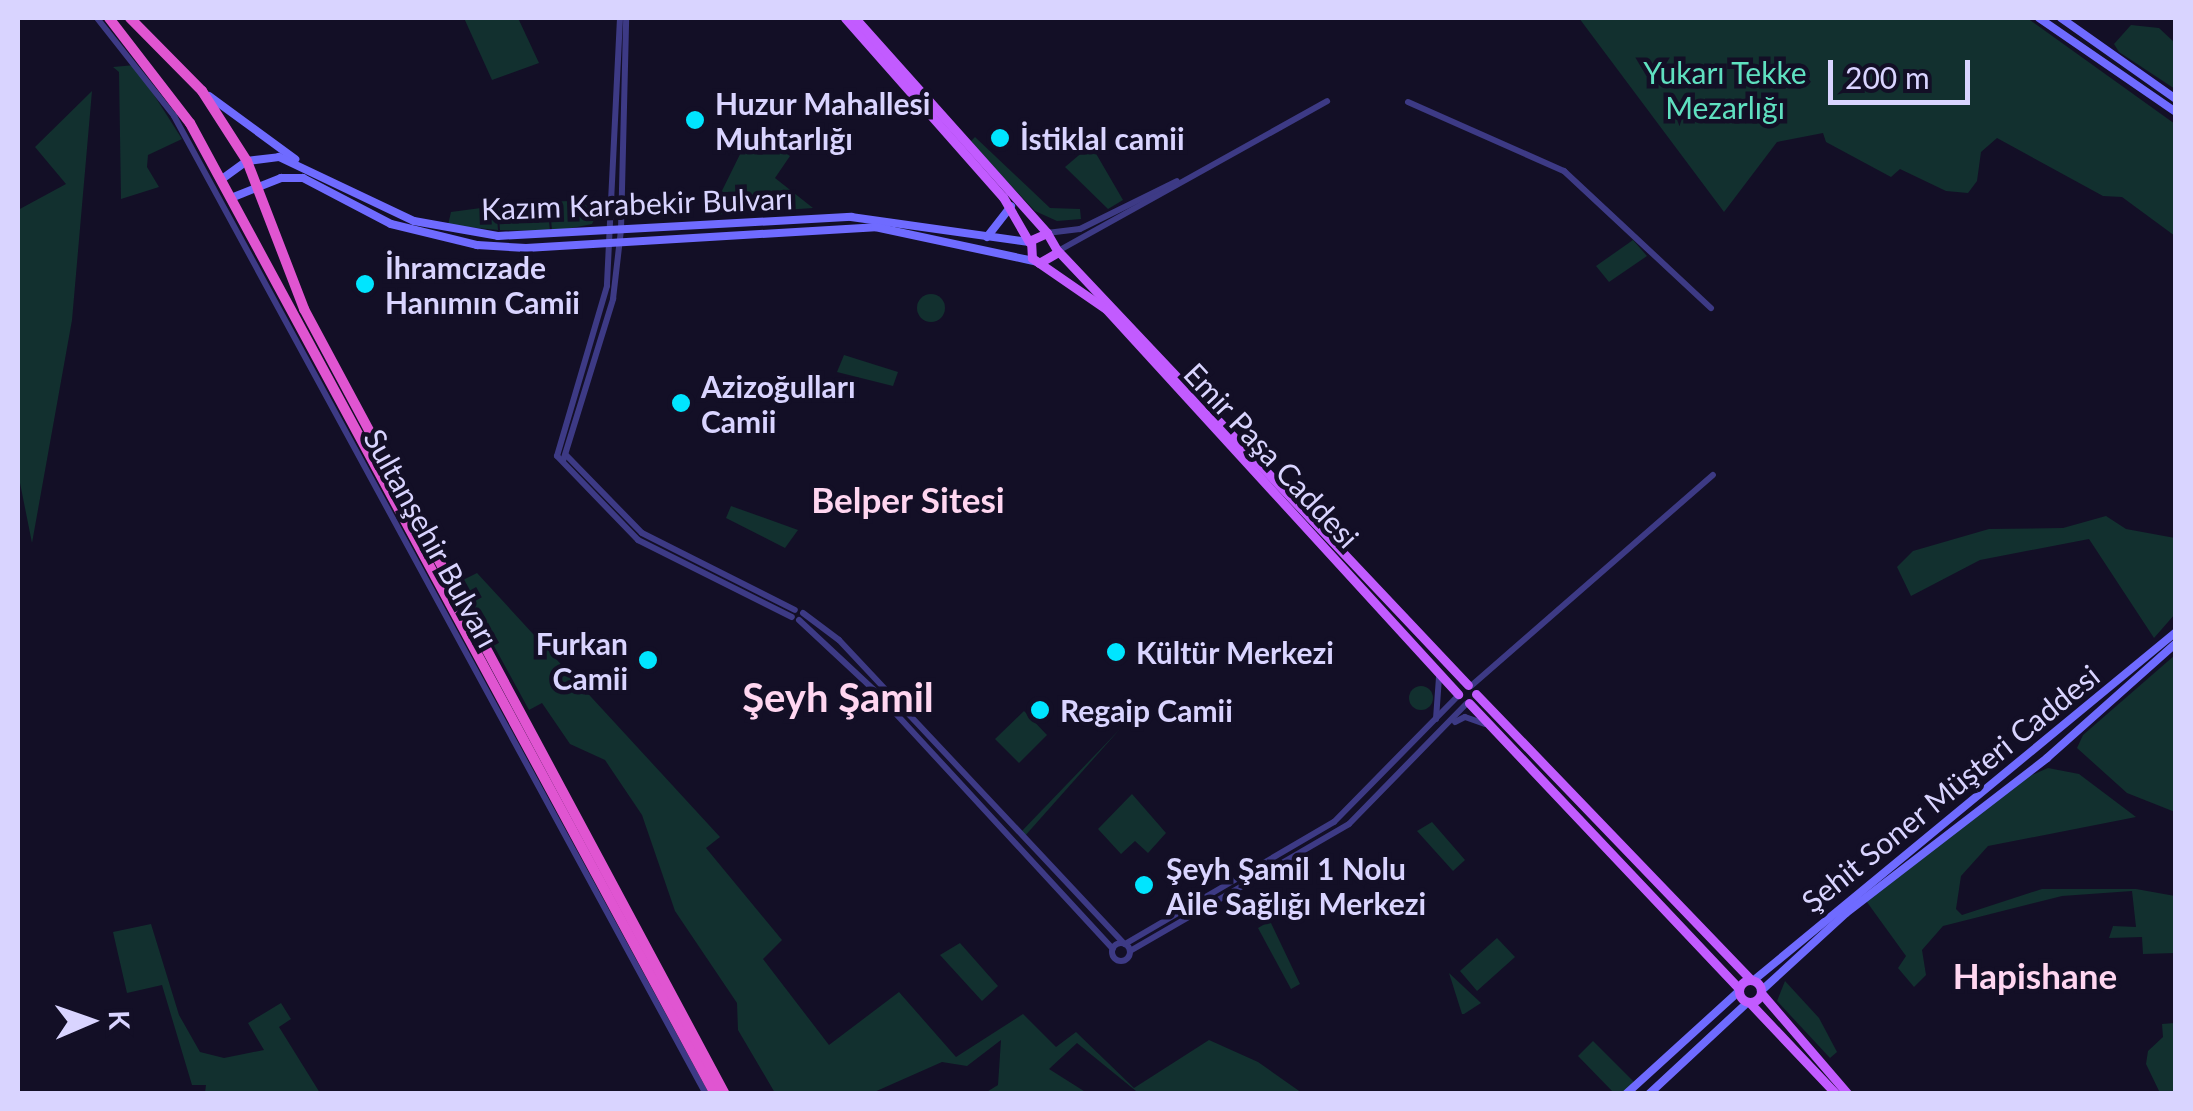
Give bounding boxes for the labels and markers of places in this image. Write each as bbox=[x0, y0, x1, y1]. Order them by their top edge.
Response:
place label: Huzur Mahallesi Muhtarlığı bbox=[715, 85, 931, 156]
marker: Huzur Mahallesi Muhtarlığı bbox=[684, 109, 706, 131]
place label: İstiklal camii bbox=[1020, 120, 1185, 156]
marker: İstiklal camii bbox=[989, 127, 1011, 149]
place label: İhramcızade Hanımın Camii bbox=[385, 249, 580, 320]
marker: İhramcızade Hanımın Camii bbox=[354, 273, 376, 295]
place label: Azizoğulları Camii bbox=[701, 368, 856, 438]
marker: Azizoğulları Camii bbox=[670, 392, 692, 414]
place label: Furkan Camii bbox=[536, 625, 628, 696]
place label: Kültür Merkezi bbox=[1136, 634, 1335, 670]
marker: Kültür Merkezi bbox=[1105, 641, 1127, 663]
marker: Furkan Camii bbox=[637, 649, 659, 671]
place label: Regaip Camii bbox=[1060, 692, 1233, 728]
marker: Regaip Camii bbox=[1029, 699, 1051, 721]
place label: Şeyh Şamil 1 Nolu Aile Sağlığı Merkezi bbox=[1166, 850, 1426, 920]
marker: Şeyh Şamil 1 Nolu Aile Sağlığı Merkezi bbox=[1131, 872, 1157, 898]

